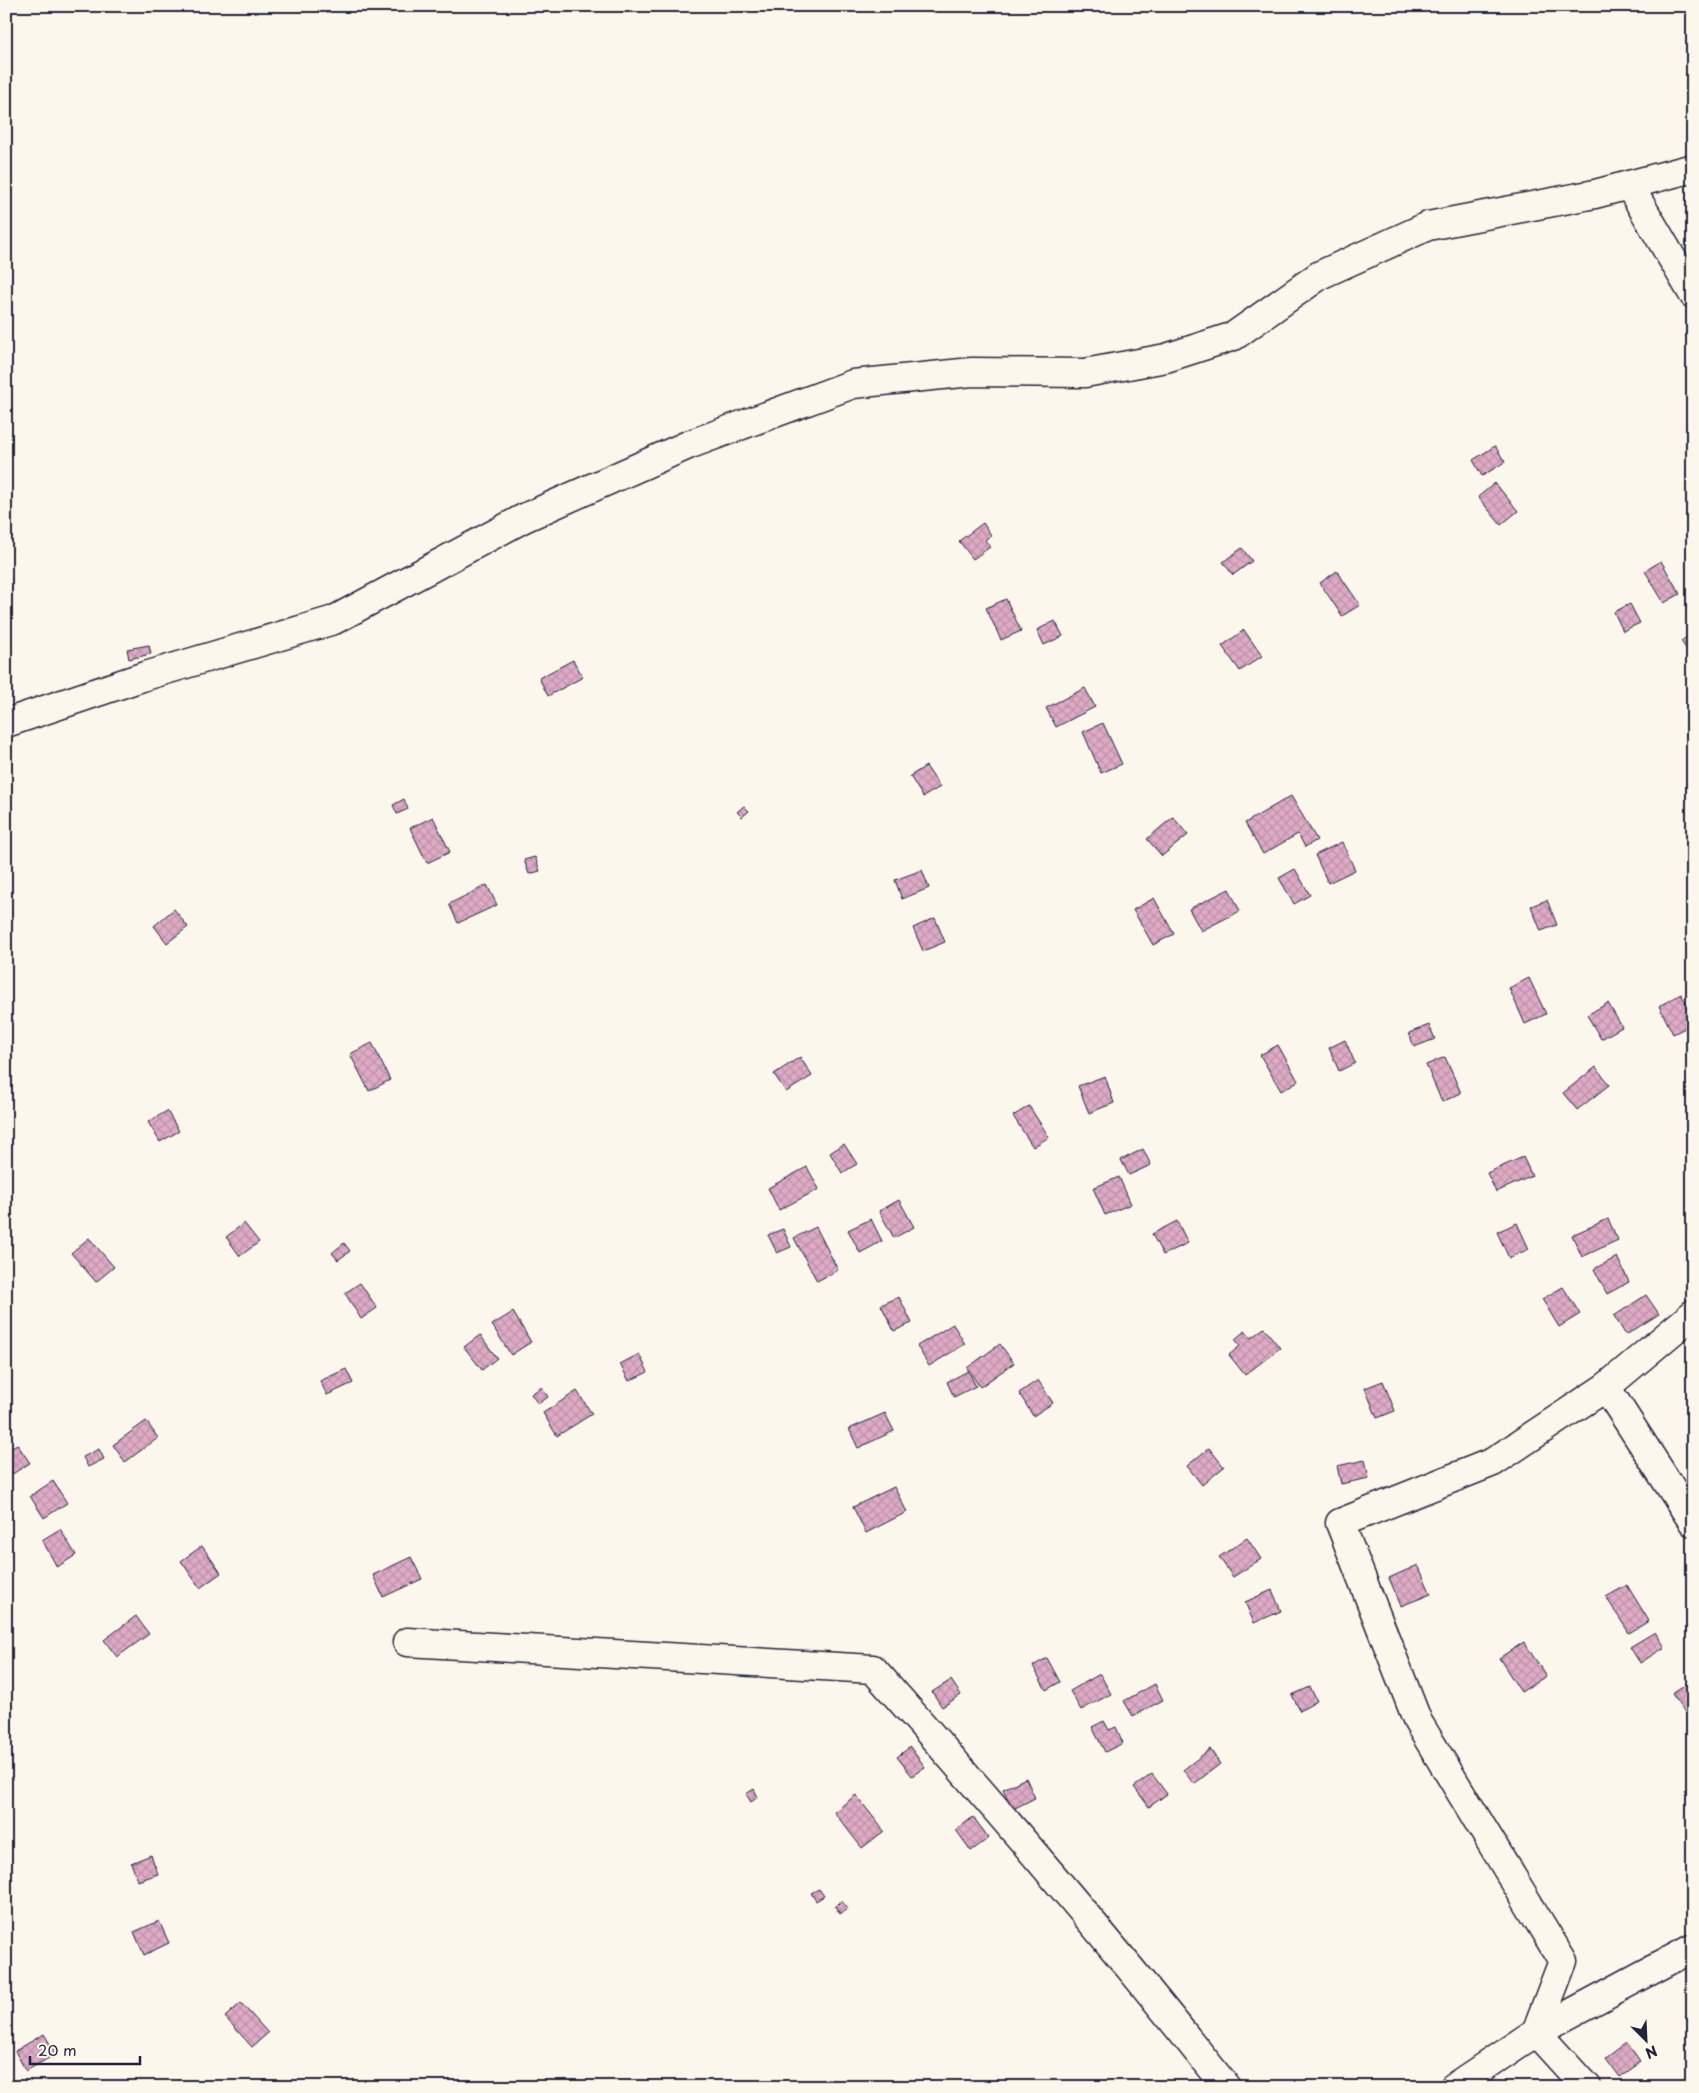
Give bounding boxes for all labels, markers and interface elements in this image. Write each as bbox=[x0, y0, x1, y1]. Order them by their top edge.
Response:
north arrow bbox=[1622, 2016, 1672, 2066]
scale bar bbox=[30, 2033, 140, 2065]
text: 20 m bbox=[38, 2038, 77, 2061]
text: N bbox=[1642, 2040, 1661, 2064]

